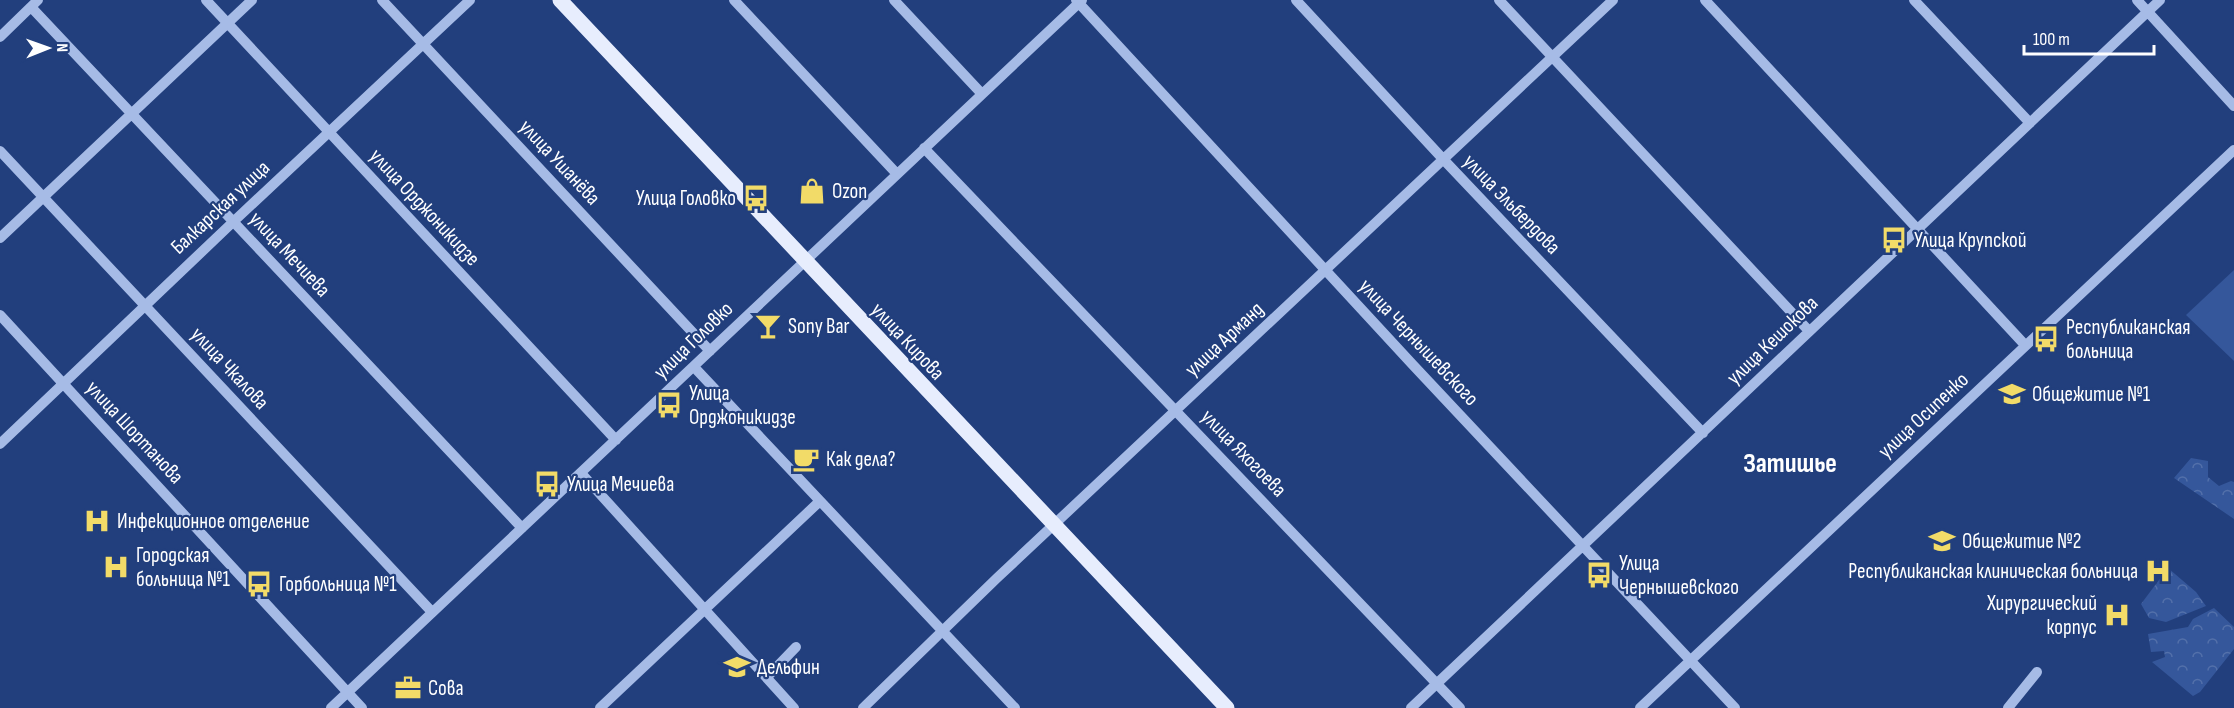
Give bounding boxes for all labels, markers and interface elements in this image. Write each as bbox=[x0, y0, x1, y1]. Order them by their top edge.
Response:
north arrow bbox=[18, 18, 78, 78]
scale bar bbox=[2024, 18, 2154, 56]
text: 100 m bbox=[2033, 29, 2070, 50]
text: N bbox=[52, 43, 71, 52]
street label: улица Ушанёва bbox=[514, 114, 606, 210]
street label: улица Орджоникидзе bbox=[364, 144, 485, 271]
street label: улица Эльбердова bbox=[1458, 149, 1566, 260]
street label: Балкарская улица bbox=[166, 155, 275, 259]
shop icon: Ozon bbox=[797, 176, 827, 206]
place label: Ozon bbox=[832, 179, 867, 204]
bus stop icon: Улица Головко bbox=[741, 183, 771, 213]
place label: Улица Головко bbox=[636, 186, 736, 211]
street label: улица Мечиева bbox=[244, 206, 336, 302]
bus stop icon: Улица Крупской bbox=[1879, 225, 1909, 255]
place label: Улица Крупской bbox=[1914, 228, 2027, 253]
street label: улица Чернышевского bbox=[1354, 274, 1484, 411]
street label: улица Кешокова bbox=[1721, 291, 1823, 390]
street label: улица Головко bbox=[648, 296, 738, 384]
street label: улица Кирова bbox=[866, 297, 950, 385]
street label: улица Арманд bbox=[1180, 297, 1269, 382]
bar icon: Sony Bar bbox=[753, 311, 783, 341]
place label: Sony Bar bbox=[788, 314, 850, 339]
place label: Республиканская больница bbox=[2066, 315, 2191, 364]
street label: улица Чкалова bbox=[185, 322, 274, 415]
bus stop icon: Республиканская больница bbox=[2031, 324, 2061, 354]
street label: улица Осипенко bbox=[1873, 367, 1974, 464]
street label: улица Шортанова bbox=[80, 376, 189, 489]
school or university icon: Общежитие №1 bbox=[1997, 379, 2027, 409]
place label: Улица Орджоникидзе bbox=[689, 381, 796, 430]
place label: Общежитие №1 bbox=[2032, 382, 2151, 407]
bus stop icon: Улица Орджоникидзе bbox=[654, 390, 684, 420]
street label: улица Яхогоева bbox=[1196, 404, 1292, 502]
cafe icon: Как дела? bbox=[791, 444, 821, 474]
place label: Как дела? bbox=[826, 447, 895, 472]
district label: Затишье bbox=[1743, 448, 1837, 480]
bus stop icon: Улица Мечиева bbox=[532, 469, 562, 499]
place label: Улица Мечиева bbox=[567, 472, 674, 497]
hospital icon: Инфекционное отделение bbox=[82, 506, 112, 536]
place label: Инфекционное отделение bbox=[117, 509, 310, 534]
school or university icon: Общежитие №2 bbox=[1927, 526, 1957, 556]
place label: Общежитие №2 bbox=[1962, 529, 2082, 554]
place label: Городская больница №1 bbox=[136, 543, 231, 592]
place label: Улица Чернышевского bbox=[1619, 551, 1739, 600]
hospital icon: Городская больница №1 bbox=[101, 552, 131, 582]
hospital icon: Республиканская клиническая больница bbox=[2143, 556, 2173, 586]
place label: Республиканская клиническая больница bbox=[1848, 559, 2138, 584]
bus stop icon: Улица Чернышевского bbox=[1584, 560, 1614, 590]
bus stop icon: Горбольница №1 bbox=[244, 569, 274, 599]
place label: Горбольница №1 bbox=[279, 572, 397, 597]
place label: Хирургический корпус bbox=[1986, 591, 2097, 640]
hospital icon: Хирургический корпус bbox=[2102, 600, 2132, 630]
school or university icon: Дельфин bbox=[722, 652, 752, 682]
place label: Дельфин bbox=[757, 655, 820, 680]
office icon: Сова bbox=[393, 673, 423, 703]
place label: Сова bbox=[428, 676, 464, 701]

